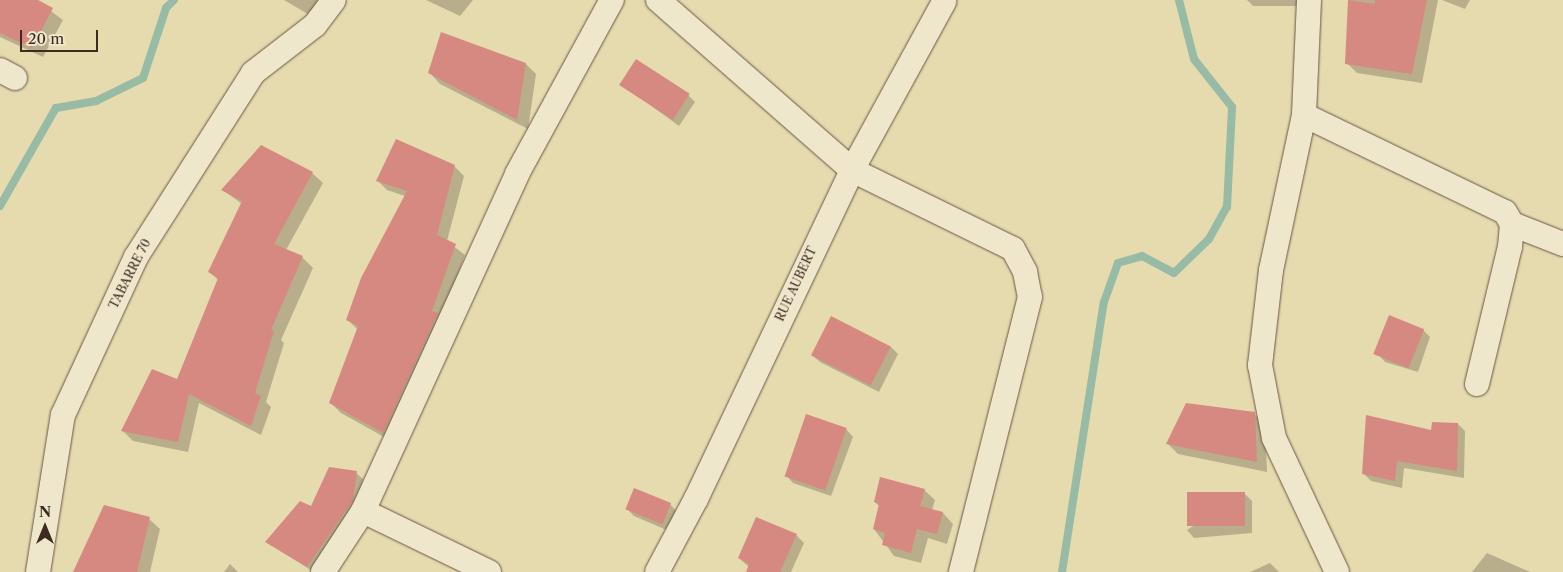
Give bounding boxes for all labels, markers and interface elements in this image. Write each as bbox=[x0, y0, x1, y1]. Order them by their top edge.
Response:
scale bar bbox=[22, 20, 100, 52]
text: 20 m bbox=[28, 29, 64, 48]
street label: TABARRE 70 bbox=[106, 237, 154, 311]
street label: RUE AUBERT bbox=[772, 244, 820, 324]
north arrow bbox=[20, 502, 70, 552]
text: N bbox=[39, 503, 51, 521]

